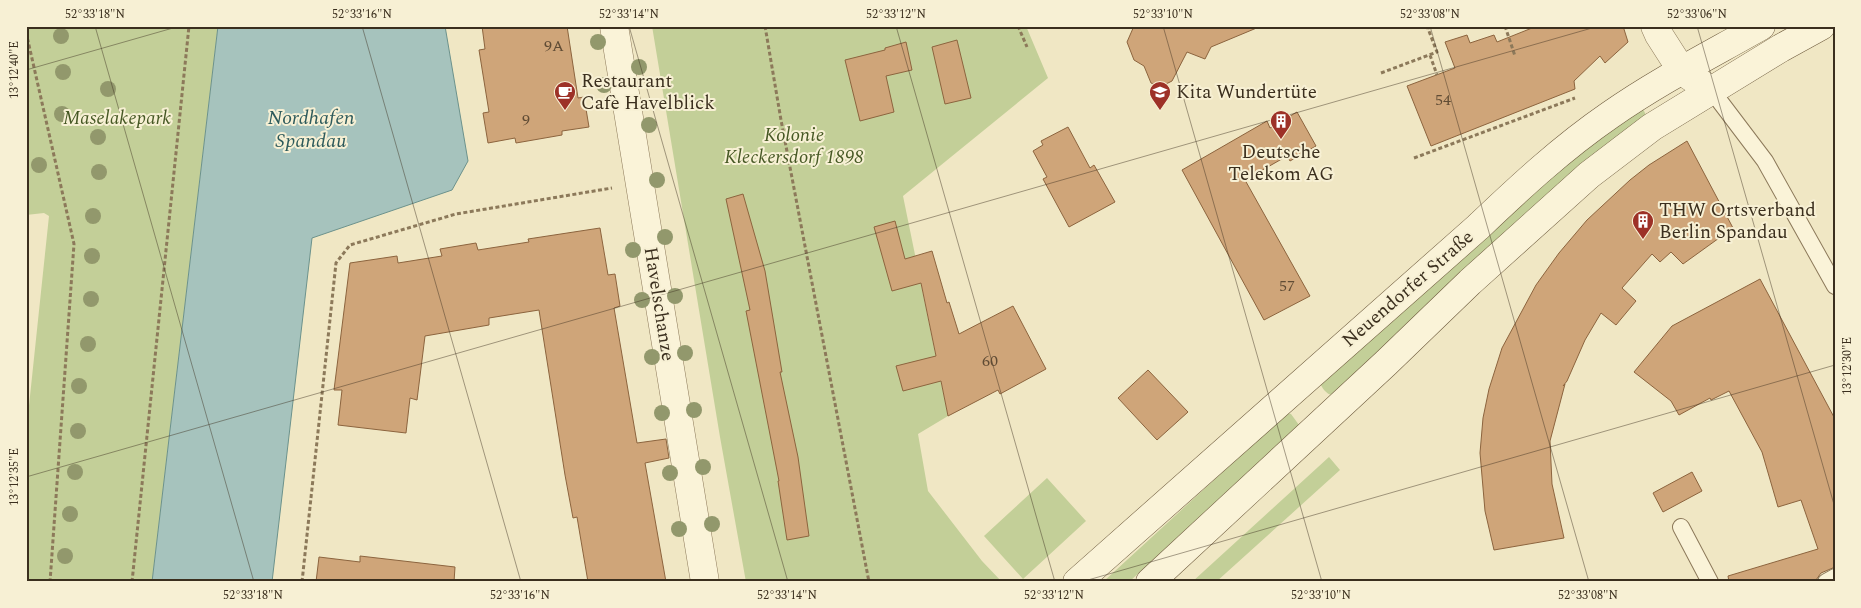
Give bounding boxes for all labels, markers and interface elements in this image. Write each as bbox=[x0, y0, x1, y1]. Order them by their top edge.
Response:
text: 52°33'18"N bbox=[65, 5, 125, 24]
text: 52°33'16"N bbox=[332, 5, 392, 24]
text: 52°33'14"N bbox=[599, 5, 659, 24]
text: 52°33'12"N bbox=[866, 5, 926, 24]
text: 52°33'10"N bbox=[1133, 5, 1193, 24]
text: 52°33'08"N bbox=[1400, 5, 1460, 24]
text: 52°33'06"N bbox=[1667, 5, 1727, 24]
house number: 9A bbox=[544, 34, 564, 58]
text: 13°12'40"E bbox=[5, 41, 24, 99]
place label: Restaurant Cafè Havelblick bbox=[581, 67, 715, 118]
place label: Kita Wundertüte bbox=[1176, 78, 1317, 107]
cafe icon: Restaurant Cafè Havelblick bbox=[553, 80, 577, 111]
school or university icon: Kita Wundertüte bbox=[1148, 80, 1172, 111]
house number: 54 bbox=[1435, 88, 1451, 112]
water label: Nordhafen Spandau bbox=[267, 103, 355, 156]
park label: Maselakepark bbox=[63, 104, 171, 133]
house number: 9 bbox=[522, 108, 530, 132]
building icon: Deutsche Telekom AG bbox=[1269, 109, 1293, 140]
park label: Kolonie Kleckersdorf 1898 bbox=[724, 121, 864, 172]
place label: Deutsche Telekom AG bbox=[1228, 138, 1334, 189]
place label: THW Ortsverband Berlin Spandau bbox=[1659, 196, 1816, 247]
building icon: THW Ortsverband Berlin Spandau bbox=[1631, 209, 1655, 240]
street label: Neuendorfer Straße bbox=[1336, 223, 1480, 355]
street label: Havelschanze bbox=[636, 245, 682, 363]
house number: 57 bbox=[1279, 274, 1295, 298]
text: 13°12'30"E bbox=[1838, 337, 1857, 395]
house number: 60 bbox=[982, 349, 998, 373]
text: 13°12'35"E bbox=[5, 448, 24, 506]
text: 52°33'18"N bbox=[223, 586, 283, 605]
text: 52°33'16"N bbox=[490, 586, 550, 605]
text: 52°33'14"N bbox=[757, 586, 817, 605]
text: 52°33'12"N bbox=[1024, 586, 1084, 605]
text: 52°33'10"N bbox=[1291, 586, 1351, 605]
text: 52°33'08"N bbox=[1558, 586, 1618, 605]

